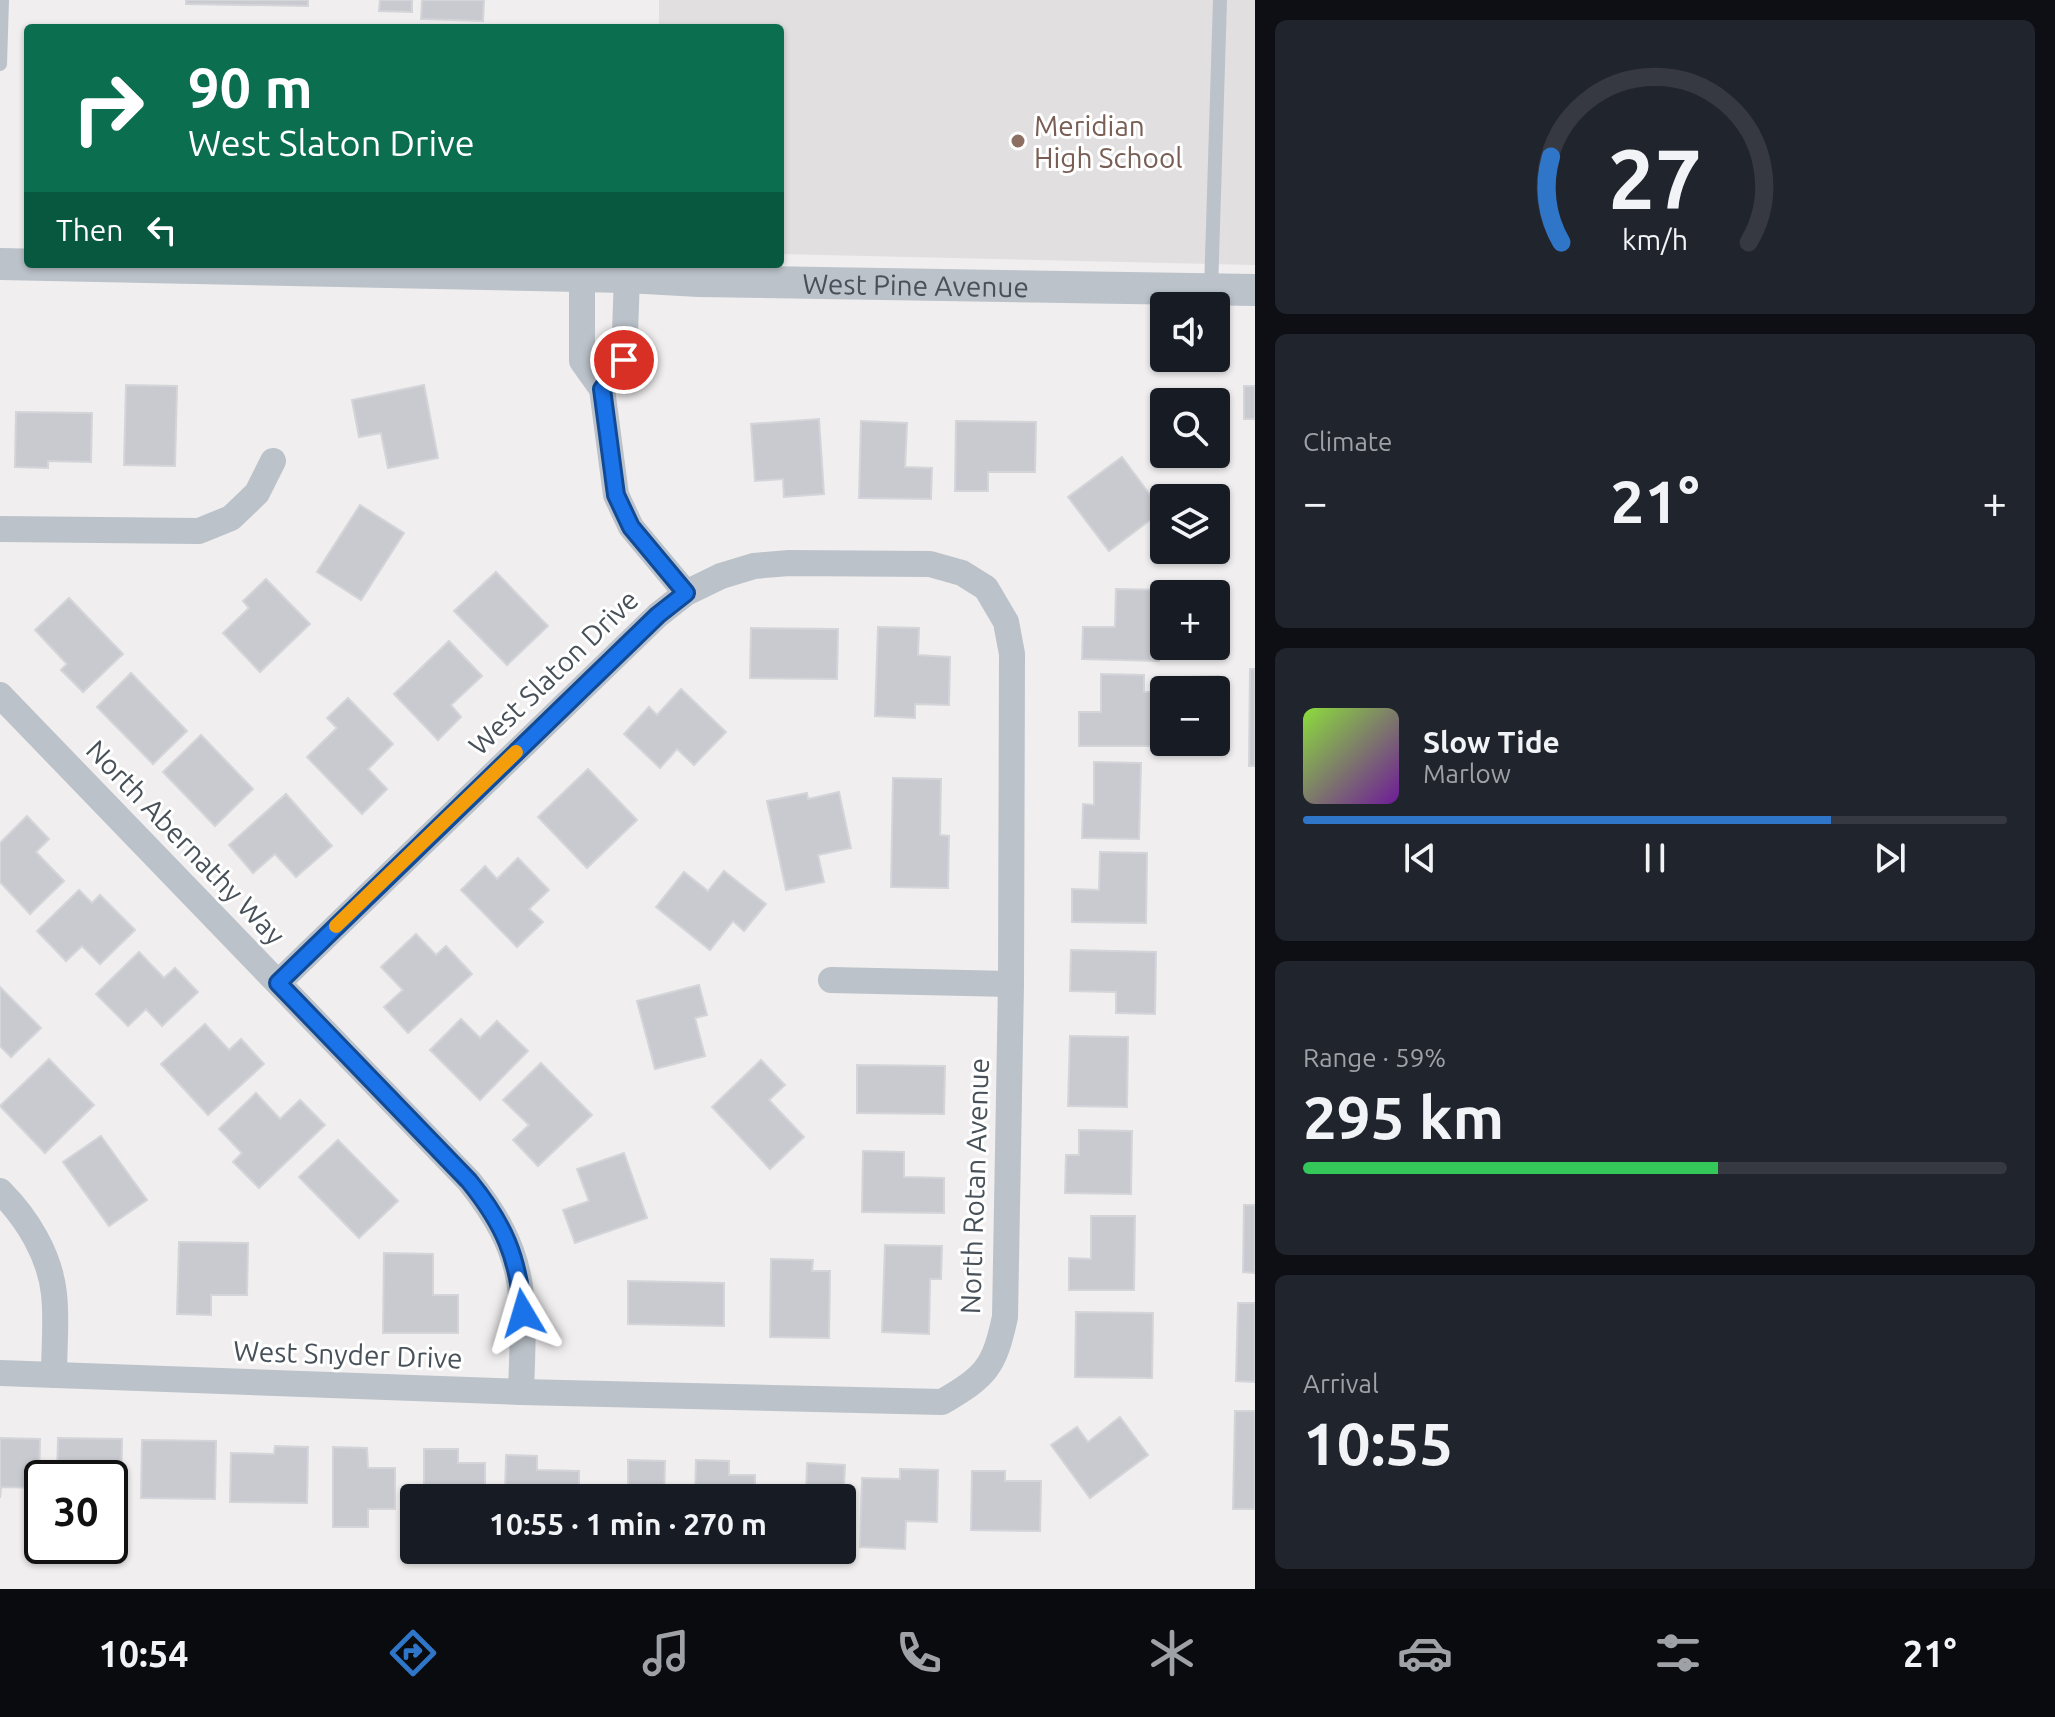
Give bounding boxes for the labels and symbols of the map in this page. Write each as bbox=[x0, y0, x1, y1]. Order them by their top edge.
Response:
place label: Meridian High School bbox=[1034, 110, 1183, 173]
marker: Meridian High School bbox=[1009, 132, 1027, 150]
street label: West Pine Avenue bbox=[802, 267, 1029, 302]
pin bbox=[590, 326, 658, 394]
street label: West Slaton Drive bbox=[462, 583, 644, 761]
street label: North Abernathy Way bbox=[81, 734, 291, 950]
street label: North Rotan Avenue bbox=[954, 1057, 994, 1315]
position arrow bbox=[481, 1271, 565, 1355]
street label: West Snyder Drive bbox=[233, 1335, 463, 1373]
speed limit sign: 30 bbox=[24, 1460, 128, 1564]

